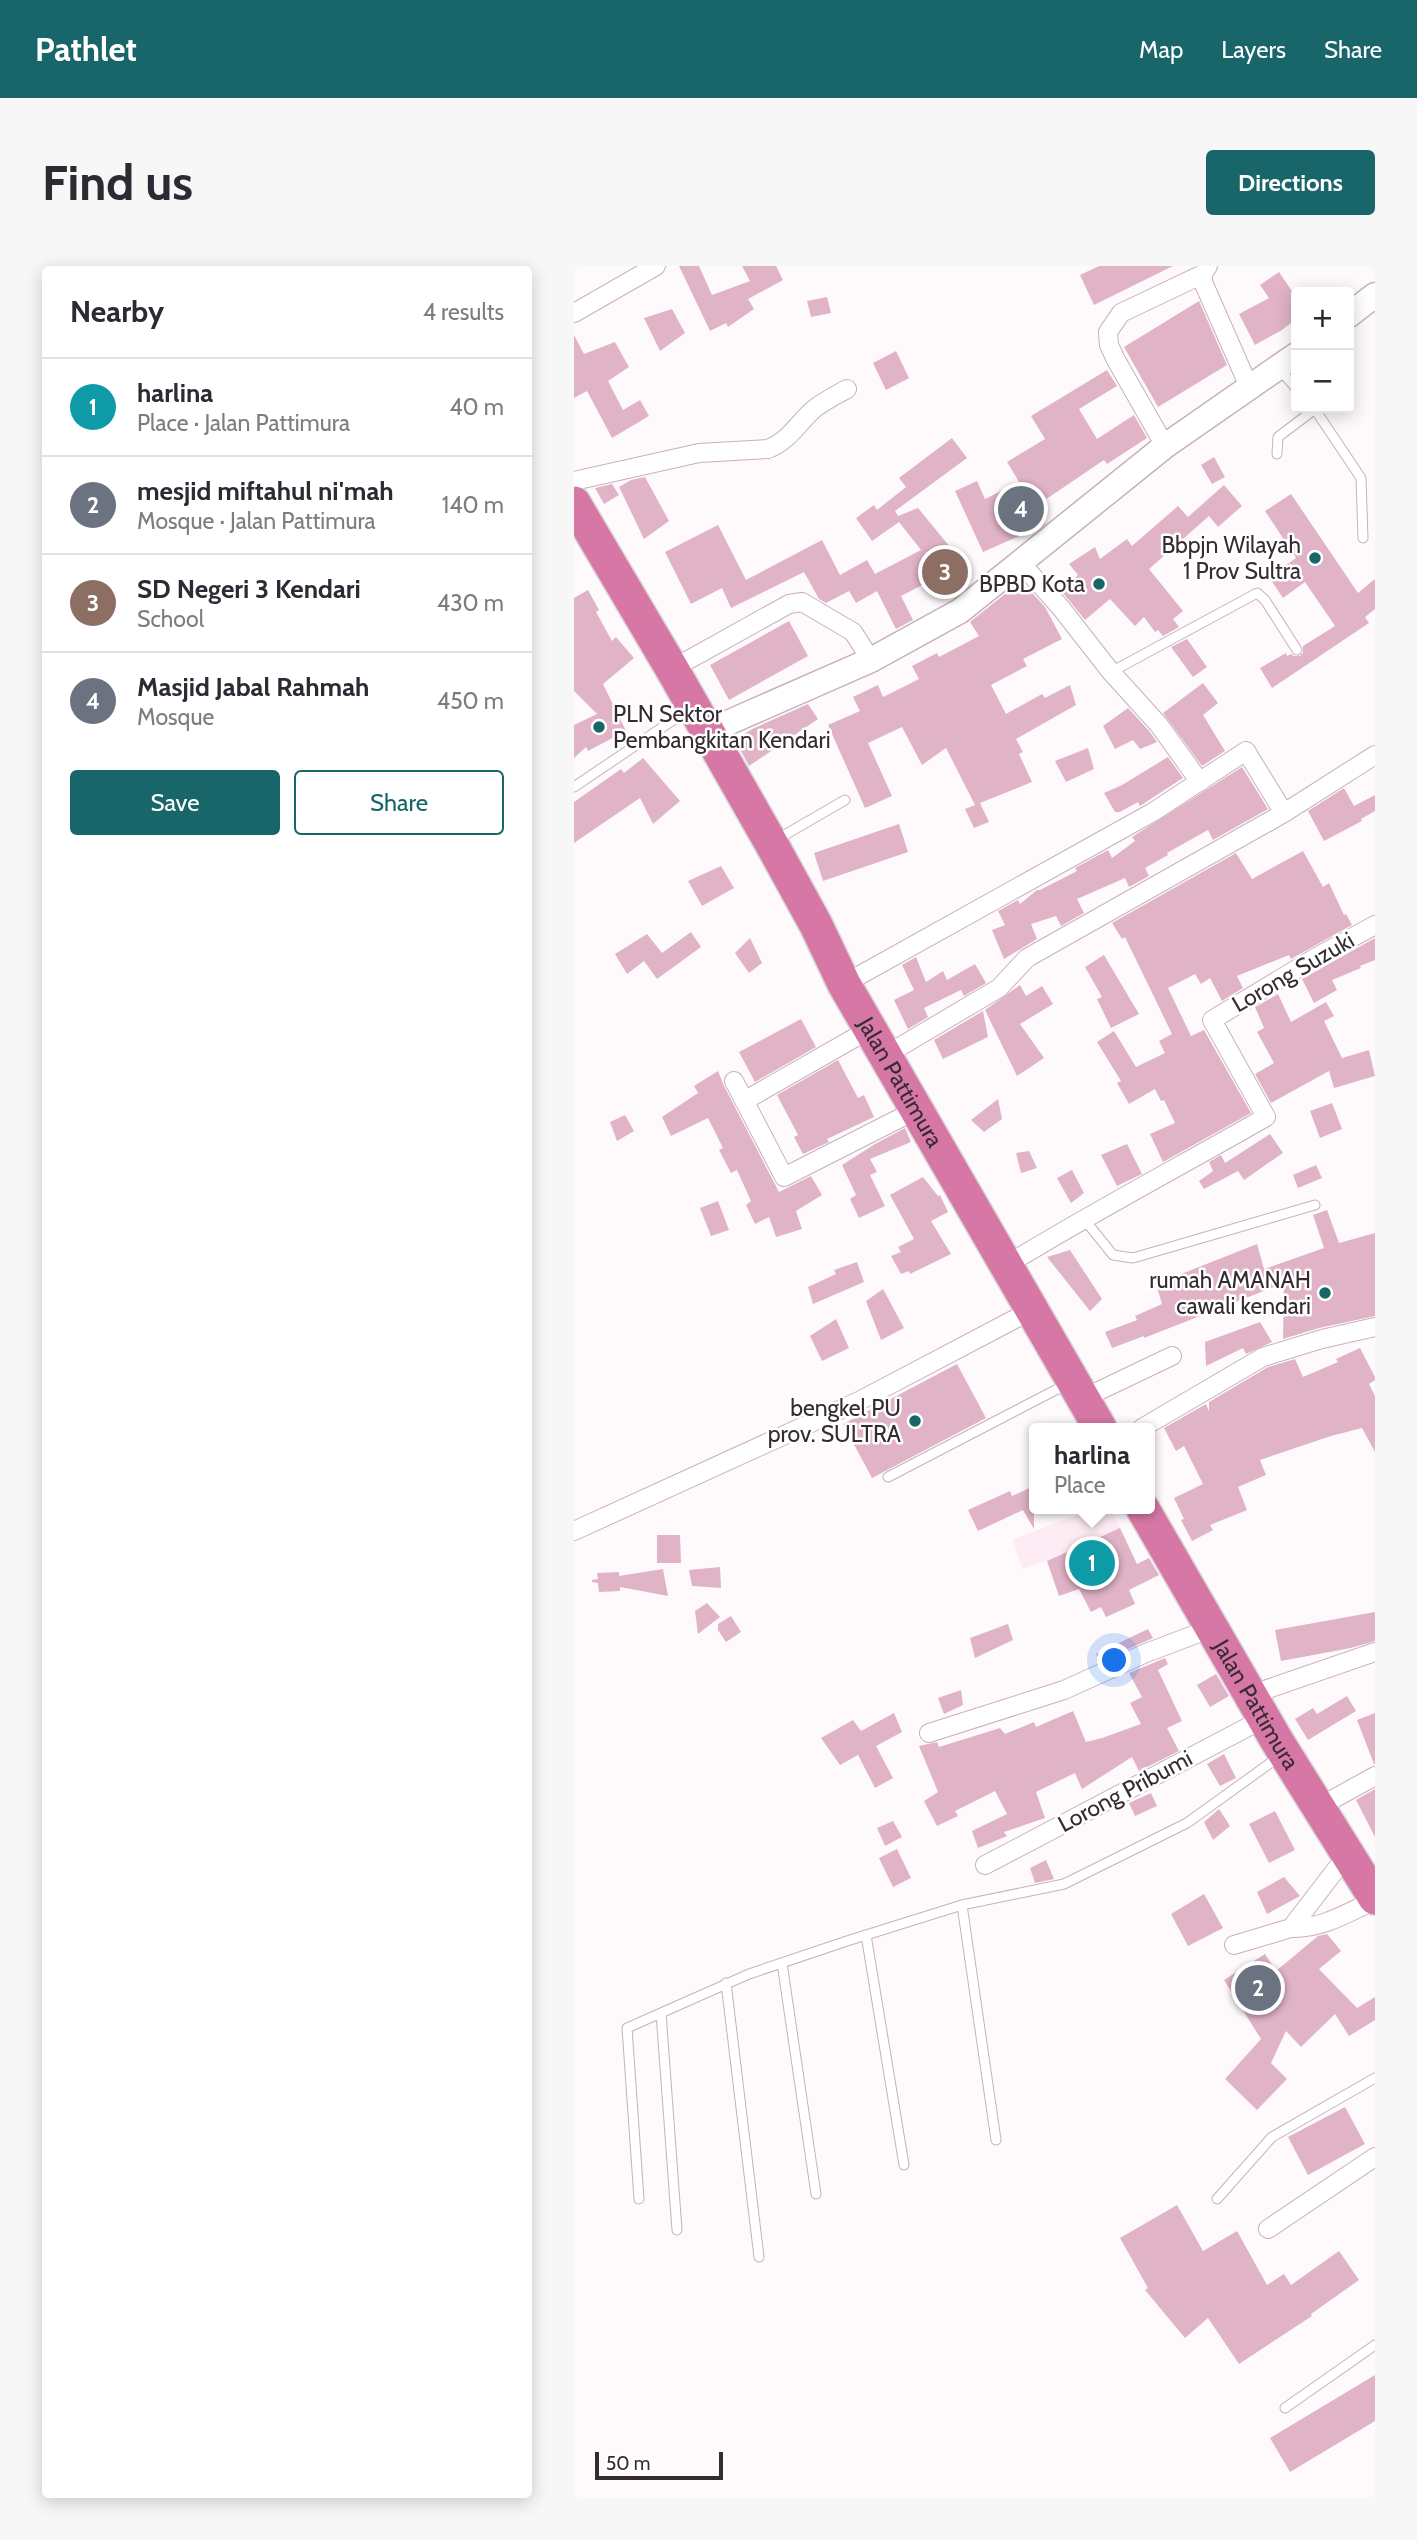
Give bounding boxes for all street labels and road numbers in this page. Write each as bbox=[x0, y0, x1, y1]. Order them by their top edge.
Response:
street label: Lorong Suzuki bbox=[1227, 926, 1359, 1018]
street label: Jalan Pattimura bbox=[852, 1011, 949, 1152]
street label: Jalan Pattimura bbox=[1207, 1634, 1305, 1775]
street label: Lorong Pribumi bbox=[1053, 1744, 1197, 1838]

